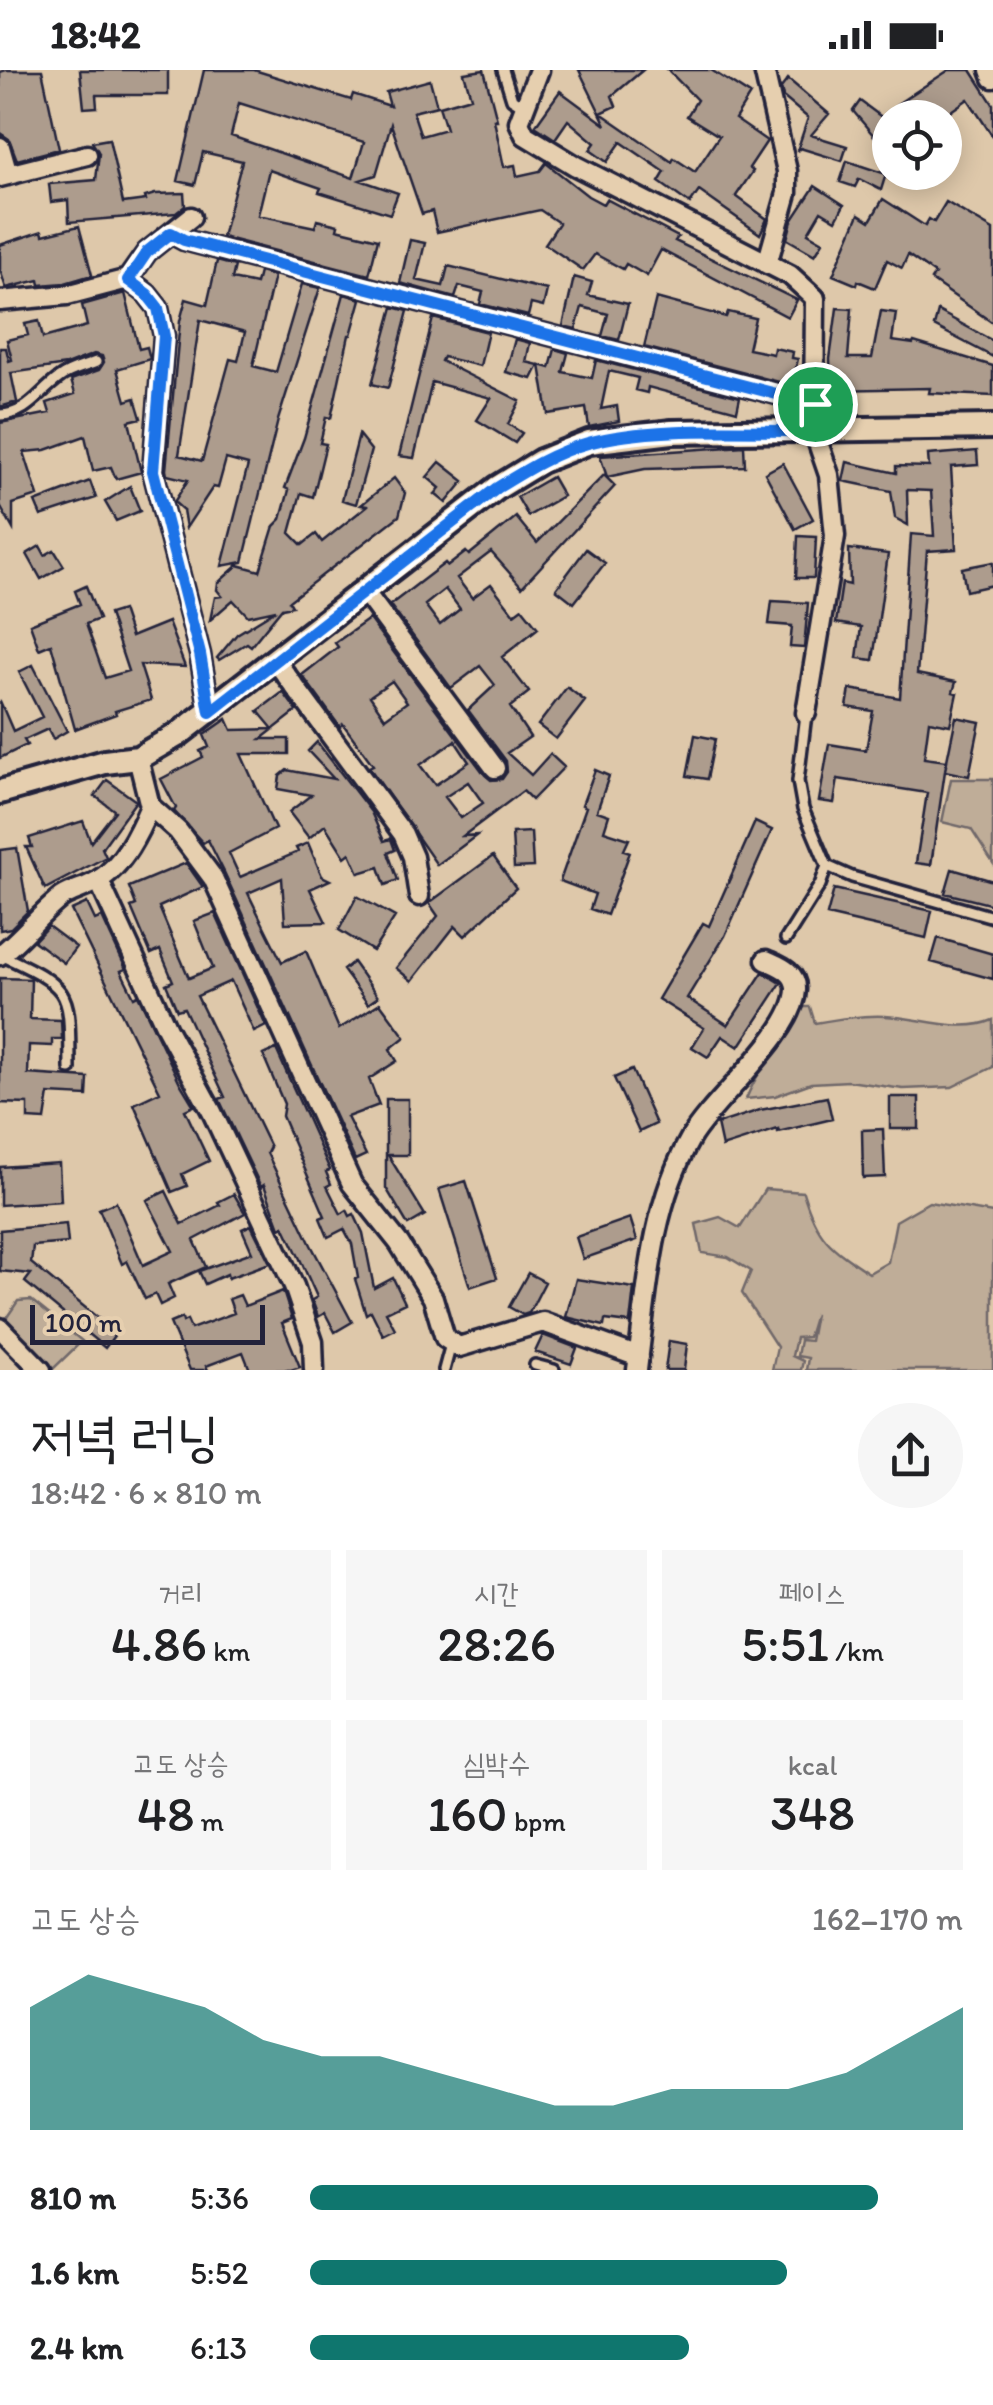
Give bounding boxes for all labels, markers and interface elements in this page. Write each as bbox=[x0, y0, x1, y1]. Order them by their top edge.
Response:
text: 18:42 bbox=[50, 12, 141, 58]
map controls bbox=[872, 100, 962, 190]
button: locate bbox=[872, 100, 962, 190]
pin bbox=[773, 362, 858, 447]
icon: arrive bbox=[788, 377, 843, 432]
scale bar bbox=[30, 1300, 265, 1344]
text: 100 m bbox=[45, 1305, 122, 1339]
text: 저녁 러닝 bbox=[30, 1403, 219, 1469]
button: share bbox=[858, 1403, 963, 1508]
text: 18:42 · 6 × 810 m bbox=[30, 1474, 262, 1512]
text: 거리 bbox=[158, 1576, 203, 1610]
text: 시간 bbox=[474, 1576, 519, 1610]
text: 페이스 bbox=[779, 1576, 846, 1610]
text: 4.86 bbox=[111, 1613, 207, 1674]
text: 28:26 bbox=[437, 1613, 556, 1674]
text: 5:51 bbox=[741, 1613, 829, 1674]
text: km bbox=[207, 1634, 250, 1668]
text: /km bbox=[829, 1634, 884, 1668]
text: 고도 상승 bbox=[132, 1746, 229, 1780]
text: 심박수 bbox=[463, 1746, 530, 1780]
text: kcal bbox=[788, 1748, 837, 1782]
text: 348 bbox=[770, 1782, 855, 1843]
text: 48 bbox=[137, 1783, 194, 1844]
text: 160 bbox=[427, 1783, 508, 1844]
text: m bbox=[194, 1804, 224, 1838]
text: bpm bbox=[508, 1804, 566, 1838]
text: 고도 상승 bbox=[30, 1900, 140, 1938]
text: 162–170 m bbox=[812, 1900, 963, 1938]
text: 810 m bbox=[30, 2179, 116, 2217]
text: 5:36 bbox=[190, 2179, 249, 2217]
text: 1.6 km bbox=[30, 2254, 119, 2292]
text: 5:52 bbox=[190, 2254, 248, 2292]
text: 2.4 km bbox=[30, 2329, 123, 2367]
text: 6:13 bbox=[190, 2329, 247, 2367]

